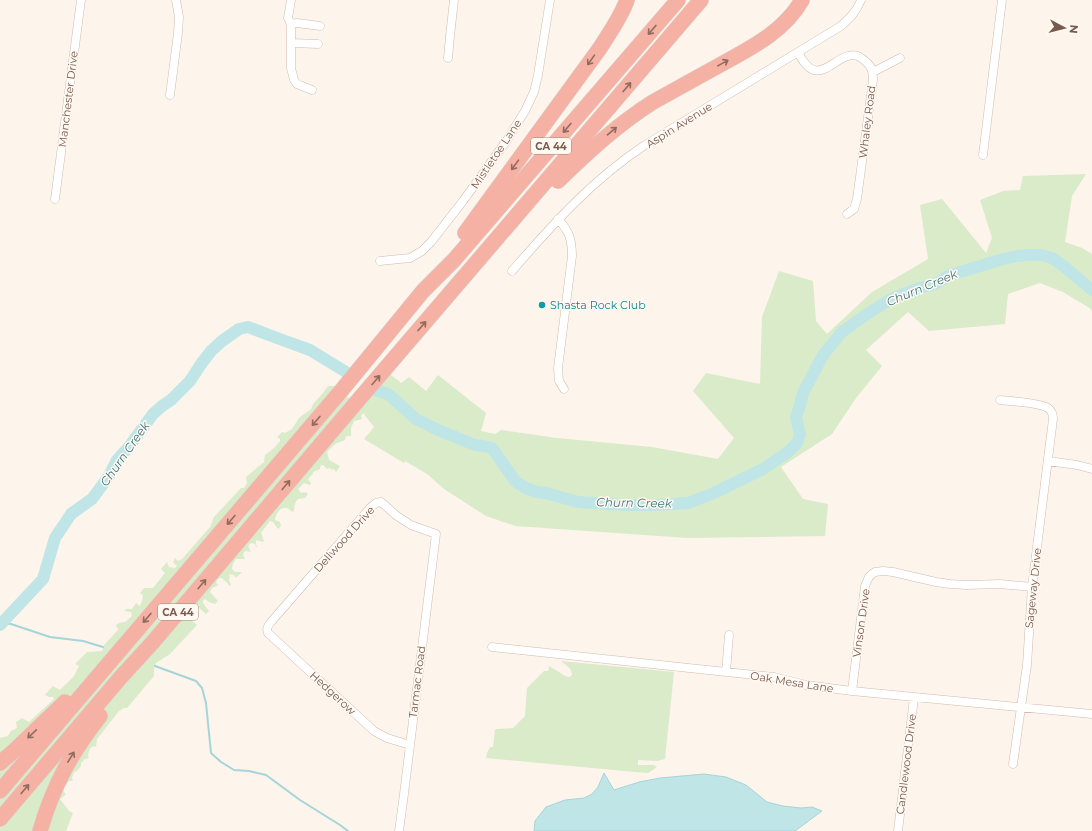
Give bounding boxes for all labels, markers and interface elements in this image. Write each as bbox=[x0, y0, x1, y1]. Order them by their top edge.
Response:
north arrow bbox=[1044, 8, 1084, 48]
one-way arrow bbox=[648, 24, 657, 35]
text: N bbox=[1066, 24, 1081, 34]
street label: Manchester Drive bbox=[55, 50, 81, 148]
one-way arrow bbox=[587, 54, 595, 65]
one-way arrow bbox=[717, 59, 729, 67]
one-way arrow bbox=[623, 82, 632, 92]
street label: Whaley Road bbox=[856, 85, 878, 159]
street label: Aspin Avenue bbox=[643, 99, 715, 151]
street label: Mistletoe Lane bbox=[468, 116, 525, 191]
one-way arrow bbox=[563, 123, 572, 133]
one-way arrow bbox=[607, 127, 617, 136]
road number: CA 44 bbox=[531, 138, 571, 154]
one-way arrow bbox=[511, 160, 519, 171]
water label: Churn Creek bbox=[884, 266, 960, 309]
place label: Shasta Rock Club bbox=[550, 298, 646, 312]
marker: Shasta Rock Club bbox=[537, 300, 547, 310]
one-way arrow bbox=[417, 321, 426, 332]
one-way arrow bbox=[371, 375, 380, 385]
one-way arrow bbox=[312, 416, 321, 426]
water label: Churn Creek bbox=[97, 418, 153, 489]
one-way arrow bbox=[281, 480, 290, 491]
water label: Churn Creek bbox=[596, 494, 673, 511]
street label: Dellwood Drive bbox=[311, 503, 378, 575]
one-way arrow bbox=[227, 514, 236, 525]
street label: Sageway Drive bbox=[1022, 547, 1044, 629]
one-way arrow bbox=[197, 579, 206, 590]
street label: Vinson Drive bbox=[849, 587, 873, 658]
road number: CA 44 bbox=[158, 604, 198, 620]
one-way arrow bbox=[142, 613, 151, 624]
street label: Tarmac Road bbox=[406, 645, 428, 719]
street label: Hedgerow bbox=[307, 668, 359, 718]
street label: Oak Mesa Lane bbox=[749, 669, 835, 696]
street label: Candlewood Drive bbox=[893, 713, 919, 815]
one-way arrow bbox=[27, 729, 37, 739]
one-way arrow bbox=[67, 752, 75, 763]
one-way arrow bbox=[21, 784, 30, 794]

